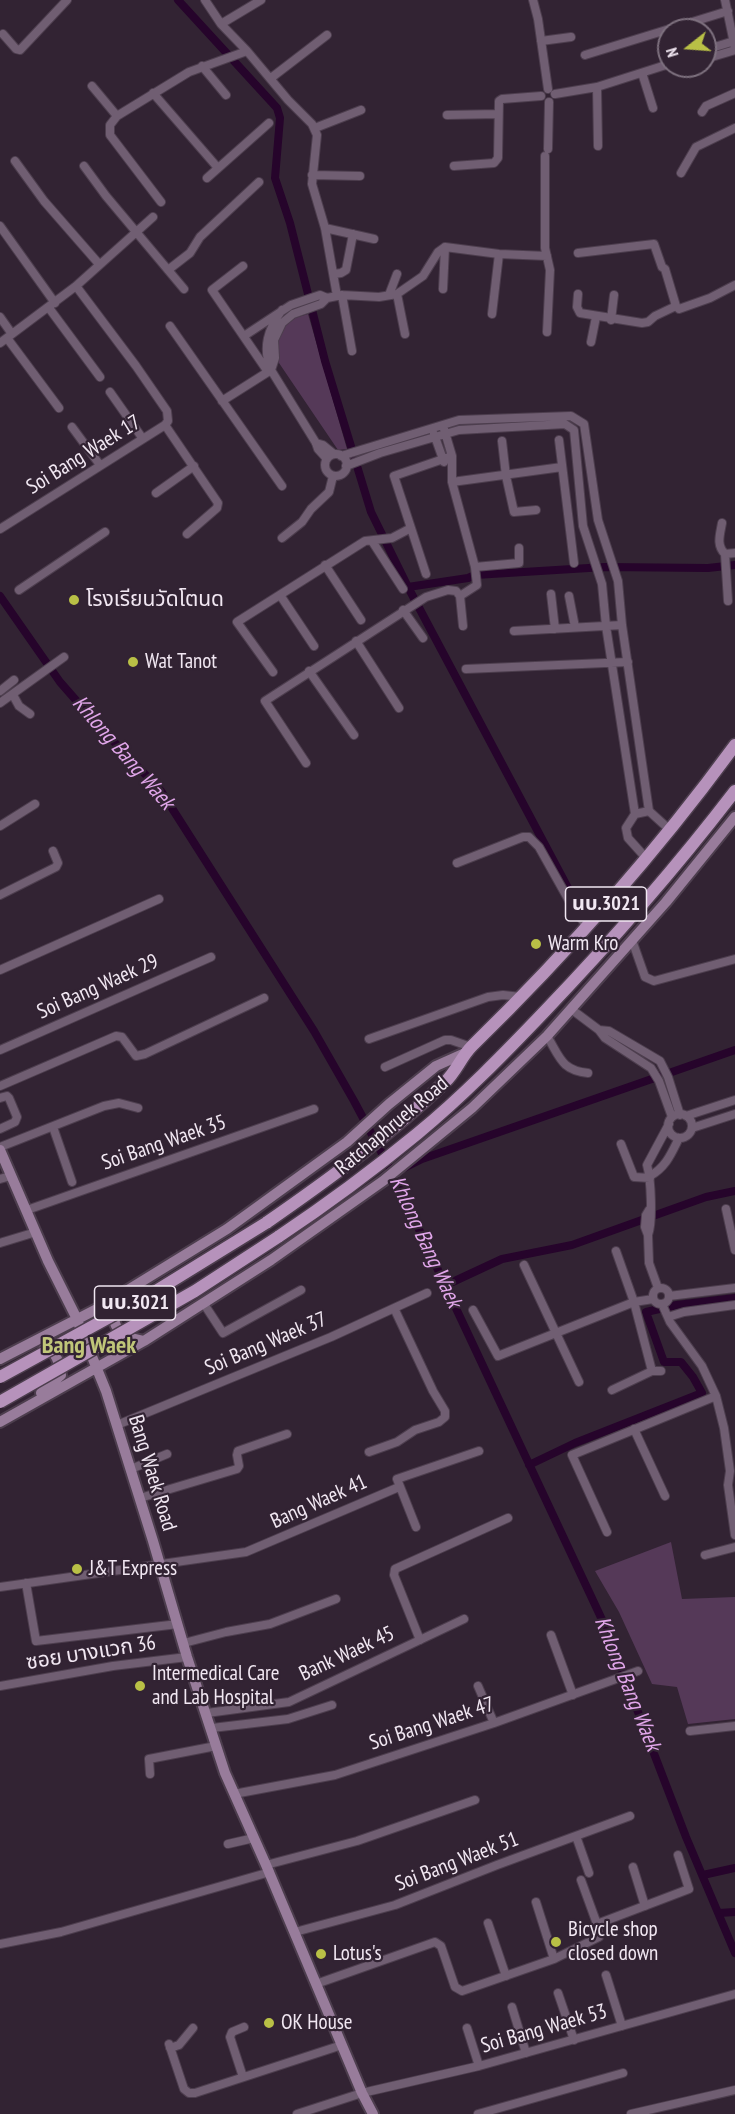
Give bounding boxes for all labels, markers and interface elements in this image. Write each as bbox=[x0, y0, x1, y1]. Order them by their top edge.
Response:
north arrow bbox=[657, 18, 717, 78]
text: N bbox=[661, 46, 683, 60]
street label: Soi Bang Waek 17 bbox=[22, 410, 146, 500]
place label: โรงเรียนวัดโตนด bbox=[86, 587, 224, 613]
marker: โรงเรียนวัดโตนด bbox=[67, 593, 81, 607]
place label: Wat Tanot bbox=[145, 649, 217, 675]
marker: Wat Tanot bbox=[126, 655, 140, 669]
water label: Khlong Bang Waek bbox=[66, 691, 180, 815]
road number: นบ.3021 bbox=[566, 887, 646, 921]
place label: Warm Kro bbox=[548, 931, 618, 957]
marker: Warm Kro bbox=[529, 937, 543, 951]
street label: Soi Bang Waek 29 bbox=[33, 949, 163, 1025]
street label: Ratchaphruek Road bbox=[330, 1071, 454, 1181]
street label: Soi Bang Waek 35 bbox=[98, 1110, 230, 1176]
water label: Khlong Bang Waek bbox=[383, 1172, 467, 1312]
road number: นบ.3021 bbox=[94, 1286, 176, 1320]
street label: Soi Bang Waek 37 bbox=[201, 1307, 331, 1381]
district label: Bang Waek bbox=[42, 1332, 136, 1360]
street label: Bang Waek Road bbox=[122, 1412, 182, 1534]
street label: Bang Waek 41 bbox=[267, 1470, 371, 1534]
place label: J&T Express bbox=[89, 1556, 177, 1582]
marker: J&T Express bbox=[70, 1562, 84, 1576]
water label: Khlong Bang Waek bbox=[588, 1613, 666, 1755]
street label: Bank Waek 45 bbox=[295, 1621, 399, 1687]
street label: ซอย บางแวก 36 bbox=[24, 1630, 158, 1676]
place label: Intermedical Care and Lab Hospital bbox=[152, 1661, 280, 1711]
marker: Intermedical Care and Lab Hospital bbox=[133, 1679, 147, 1693]
street label: Soi Bang Waek 47 bbox=[366, 1692, 498, 1756]
street label: Soi Bang Waek 51 bbox=[392, 1827, 522, 1897]
place label: Bicycle shop closed down bbox=[568, 1917, 658, 1967]
marker: Bicycle shop closed down bbox=[549, 1935, 563, 1949]
place label: Lotus's bbox=[333, 1941, 382, 1967]
marker: Lotus's bbox=[314, 1947, 328, 1961]
street label: Soi Bang Waek 53 bbox=[478, 1999, 610, 2059]
place label: OK House bbox=[281, 2010, 353, 2036]
marker: OK House bbox=[262, 2016, 276, 2030]

